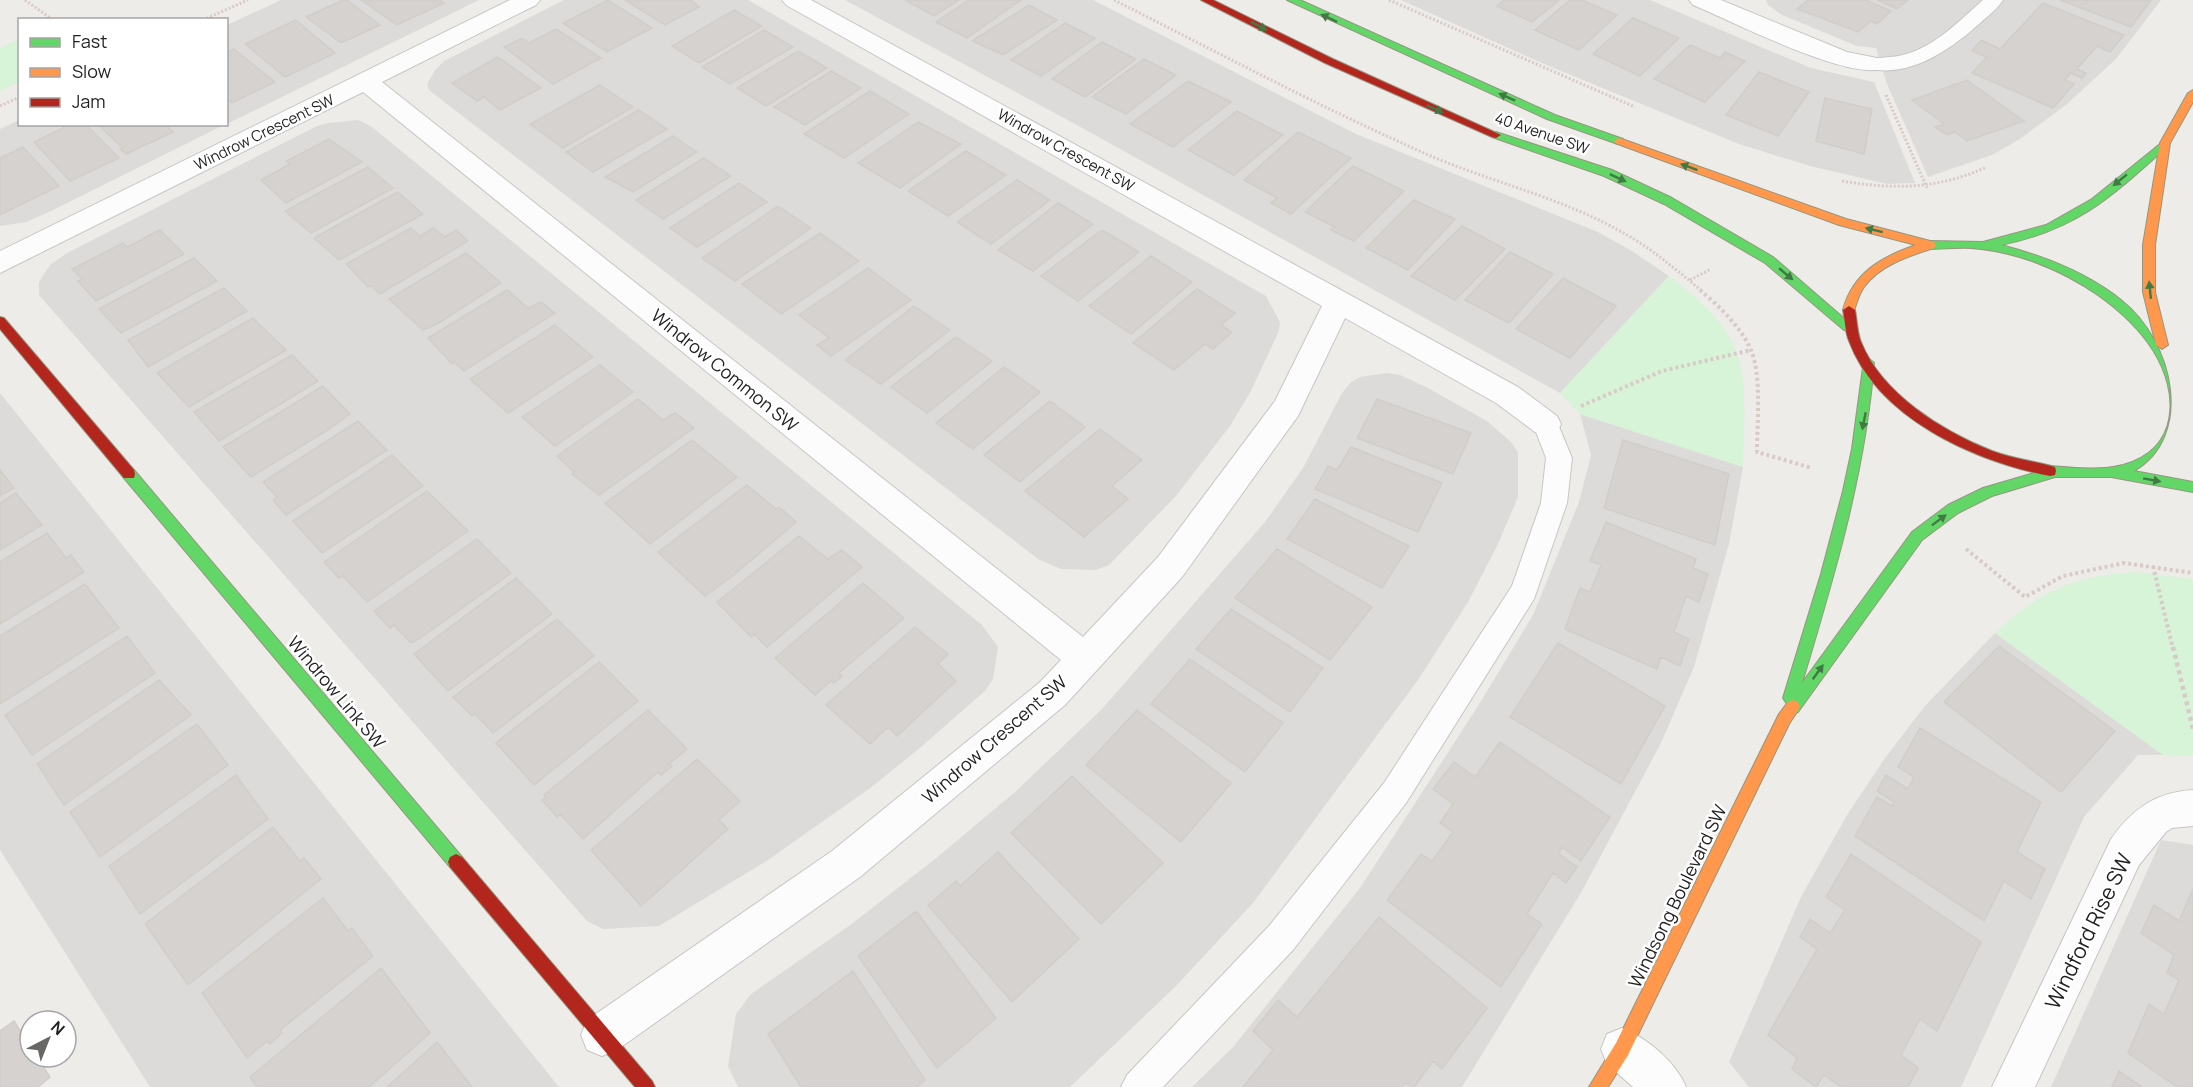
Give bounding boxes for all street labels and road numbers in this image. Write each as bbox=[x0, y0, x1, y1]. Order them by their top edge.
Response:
street label: Windrow Crescent SW bbox=[190, 89, 338, 175]
street label: Windrow Crescent SW bbox=[994, 104, 1138, 196]
street label: 40 Avenue SW bbox=[1492, 107, 1592, 159]
street label: Windrow Common SW bbox=[647, 303, 804, 437]
street label: Windrow Link SW bbox=[283, 631, 391, 754]
street label: Windrow Crescent SW bbox=[917, 669, 1071, 808]
street label: Windsong Boulevard SW bbox=[1622, 800, 1732, 991]
street label: Windford Rise SW bbox=[2038, 848, 2138, 1014]

